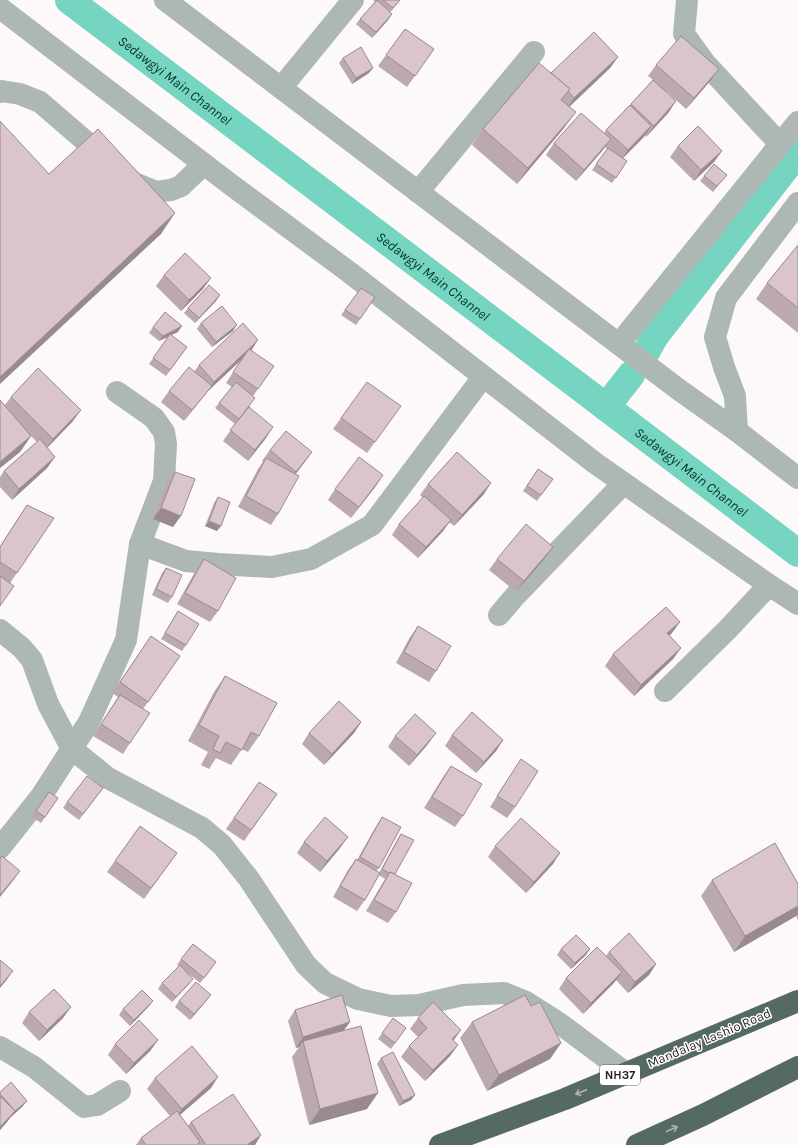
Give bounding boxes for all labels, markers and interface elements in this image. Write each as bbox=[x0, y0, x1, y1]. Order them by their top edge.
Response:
water label: Sedawgyi Main Channel bbox=[115, 32, 235, 129]
water label: Sedawgyi Main Channel bbox=[373, 228, 494, 325]
water label: Sedawgyi Main Channel bbox=[631, 423, 752, 521]
street label: Mandalay Lashio Road bbox=[645, 1005, 773, 1071]
road number: NH37 bbox=[600, 1065, 640, 1085]
one-way arrow bbox=[576, 1088, 588, 1096]
one-way arrow bbox=[666, 1125, 678, 1132]

